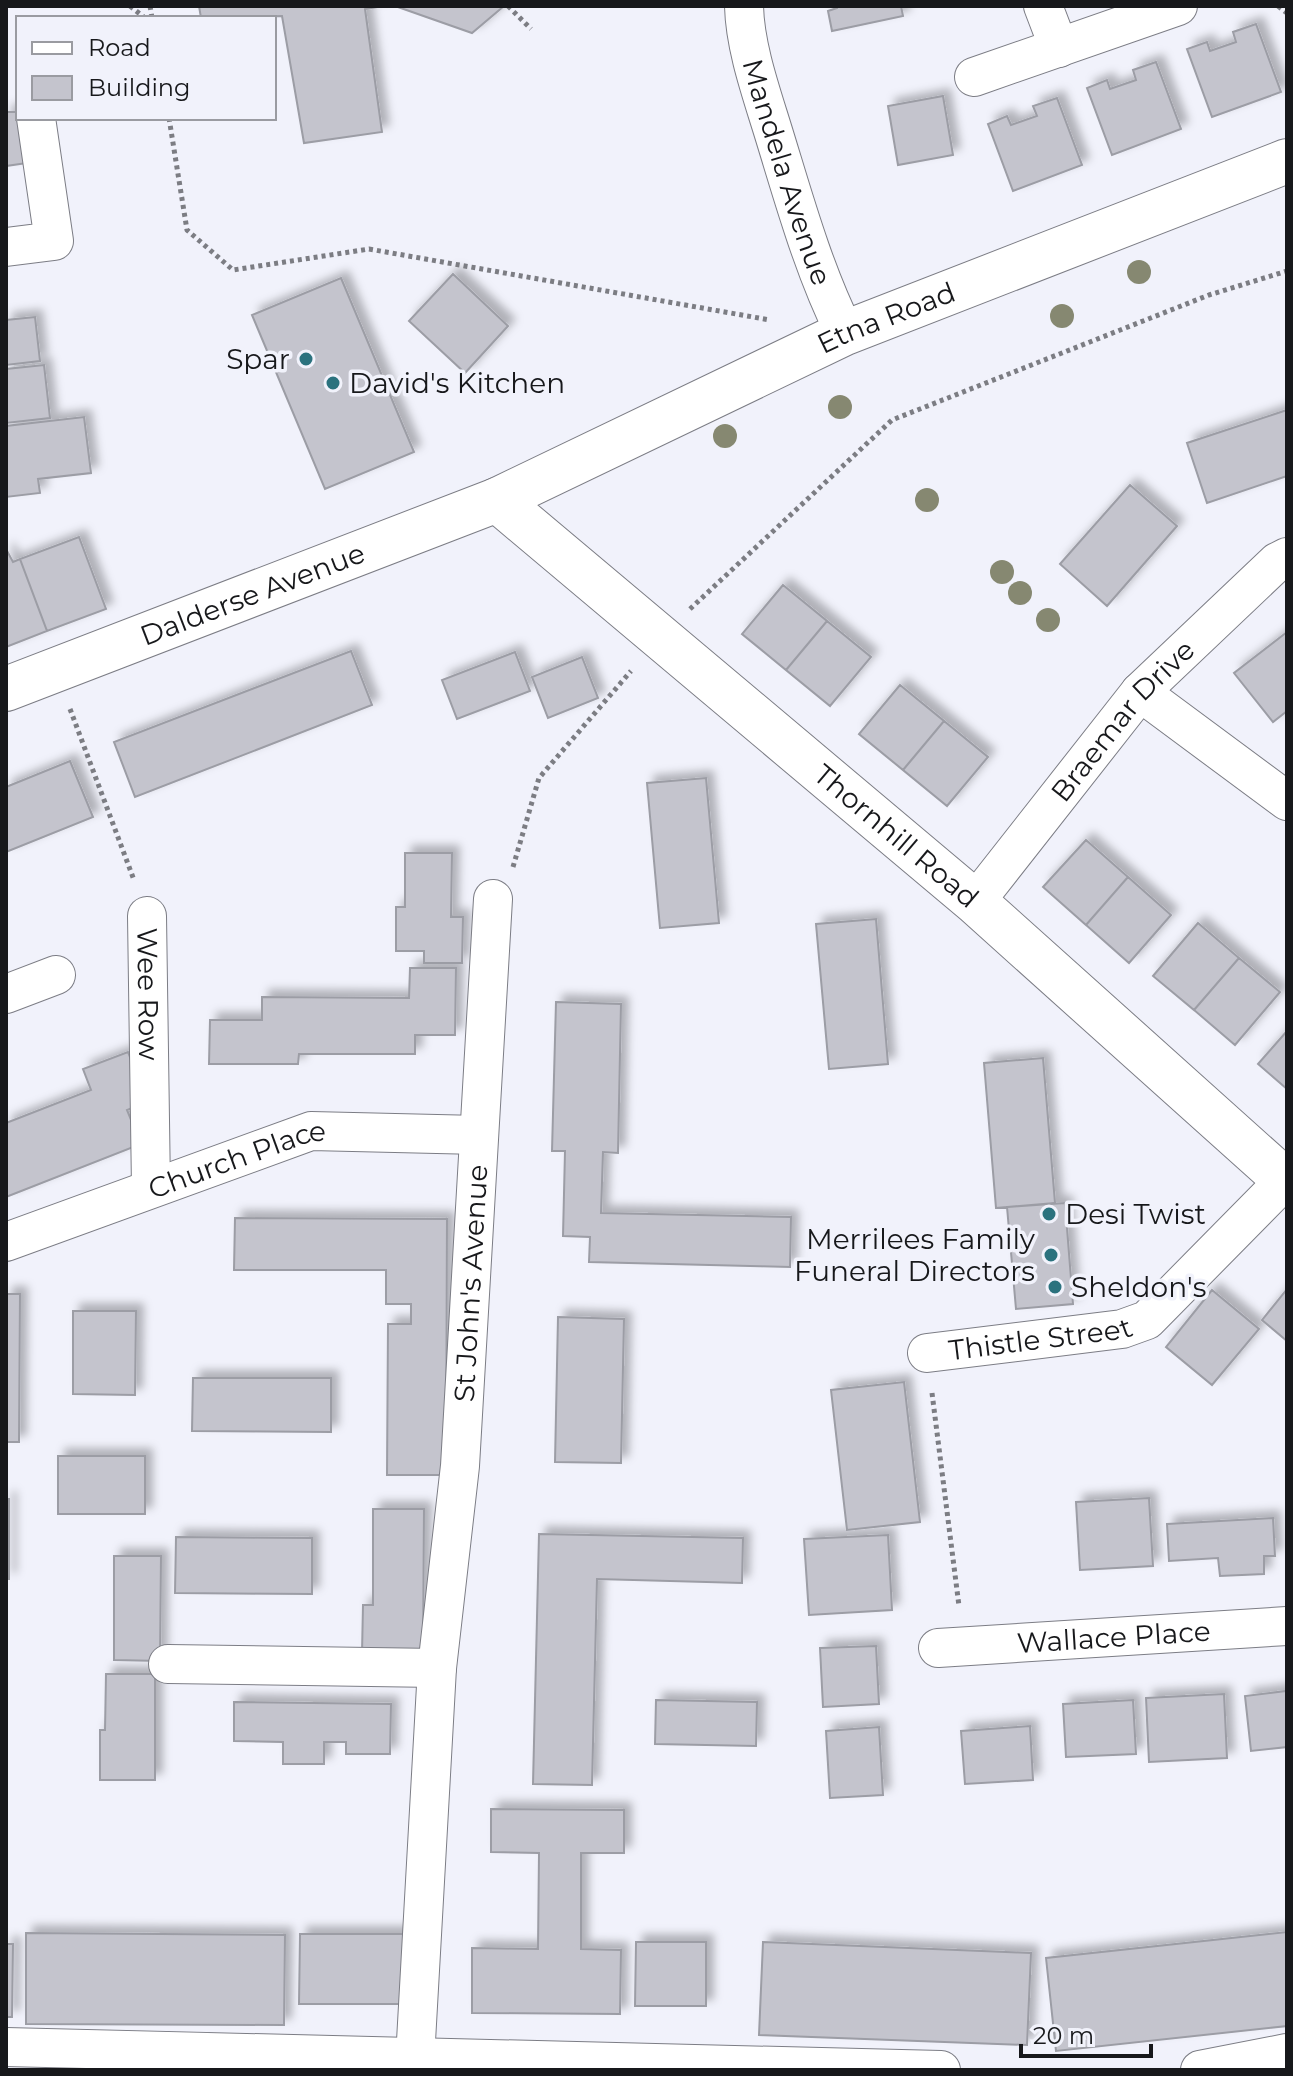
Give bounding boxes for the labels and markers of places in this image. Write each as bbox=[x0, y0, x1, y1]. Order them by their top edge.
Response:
place label: Spar bbox=[226, 342, 290, 376]
marker: Spar bbox=[297, 350, 315, 368]
place label: David's Kitchen bbox=[349, 366, 565, 400]
marker: David's Kitchen bbox=[324, 374, 342, 392]
place label: Desi Twist bbox=[1065, 1197, 1206, 1231]
marker: Desi Twist bbox=[1040, 1205, 1058, 1223]
place label: Merrilees Family Funeral Directors bbox=[794, 1222, 1036, 1288]
marker: Merrilees Family Funeral Directors bbox=[1042, 1246, 1060, 1264]
place label: Sheldon's bbox=[1071, 1270, 1206, 1304]
marker: Sheldon's bbox=[1046, 1278, 1064, 1296]

